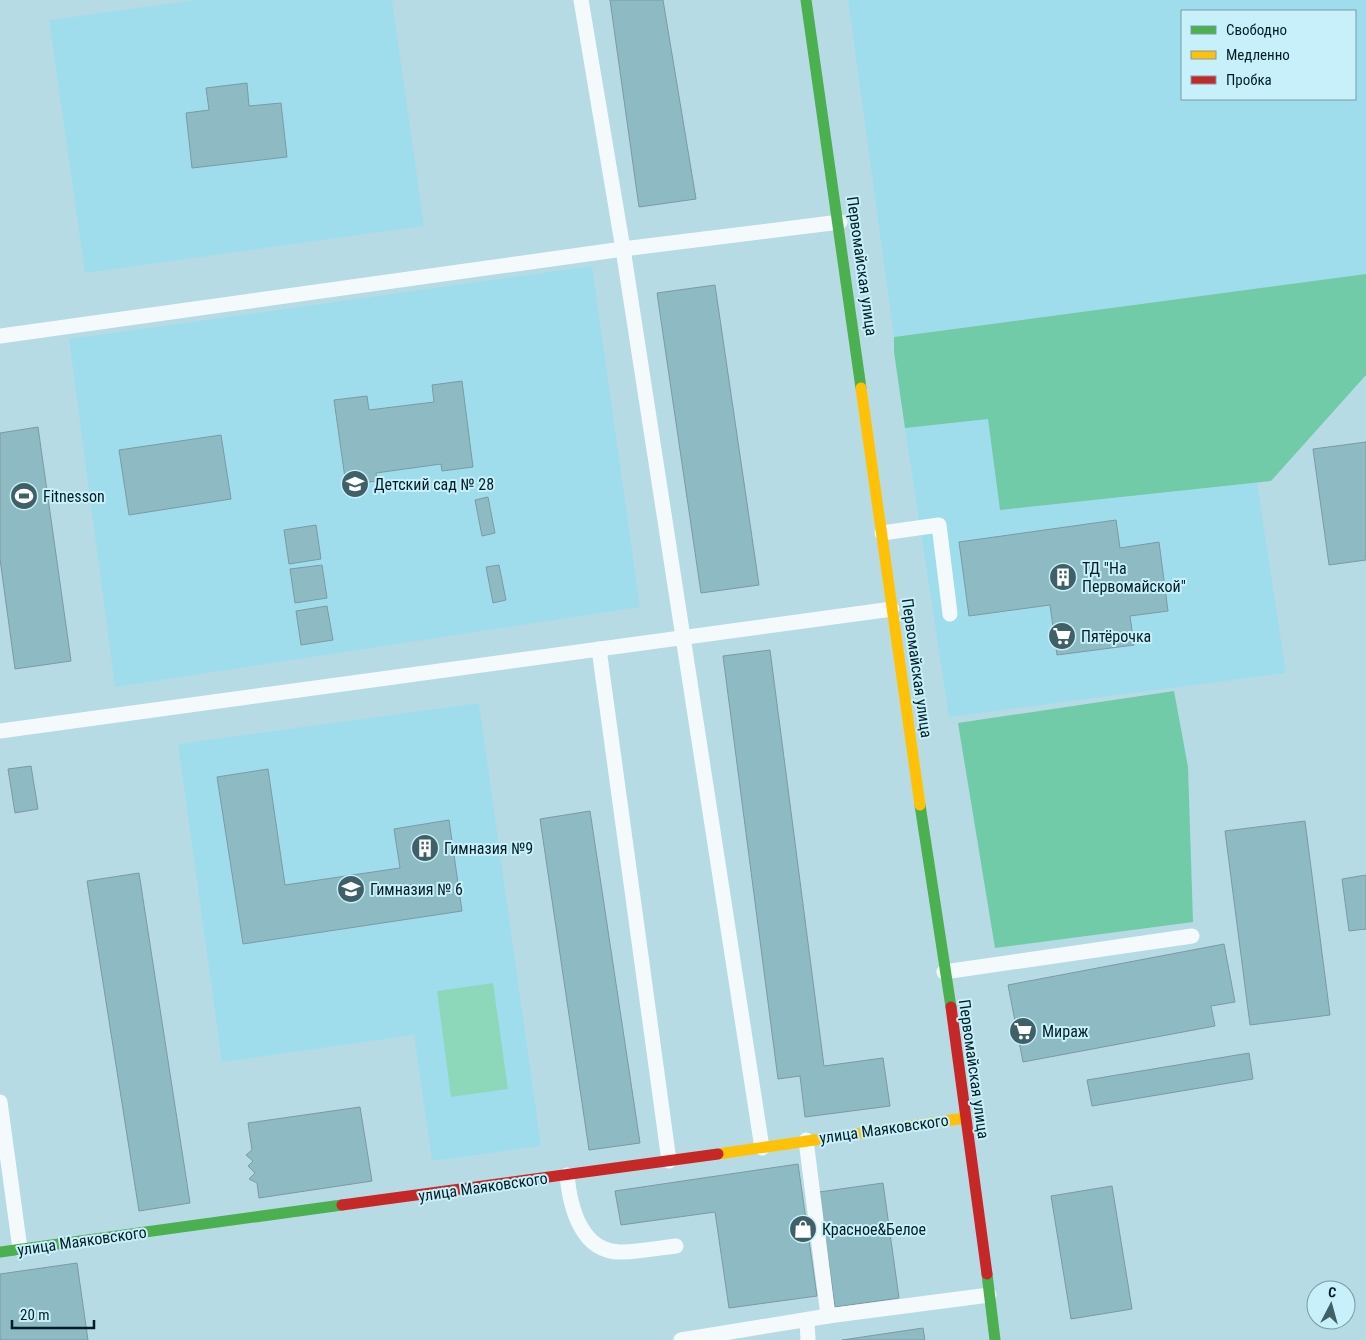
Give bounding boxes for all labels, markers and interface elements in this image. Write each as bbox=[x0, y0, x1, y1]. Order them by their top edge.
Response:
legend bbox=[1181, 10, 1356, 100]
text: Свободно bbox=[1226, 21, 1287, 39]
text: Медленно bbox=[1226, 46, 1290, 64]
text: Пробка bbox=[1226, 71, 1272, 89]
street label: Первомайская улица bbox=[843, 195, 881, 337]
school or university icon: Детский сад № 28 bbox=[340, 469, 370, 499]
place label: Детский сад № 28 bbox=[374, 475, 494, 494]
sports icon: Fitnesson bbox=[9, 481, 39, 511]
place label: Fitnesson bbox=[43, 487, 105, 506]
place label: ТД "На Первомайской" bbox=[1082, 559, 1186, 596]
building icon: ТД "На Первомайской" bbox=[1048, 562, 1078, 592]
street label: Первомайская улица bbox=[898, 597, 936, 739]
supermarket icon: Пятёрочка bbox=[1047, 621, 1077, 651]
place label: Пятёрочка bbox=[1081, 627, 1151, 646]
building icon: Гимназия №9 bbox=[410, 833, 440, 863]
place label: Гимназия №9 bbox=[444, 839, 533, 858]
school or university icon: Гимназия № 6 bbox=[336, 874, 366, 904]
place label: Гимназия № 6 bbox=[370, 880, 463, 899]
street label: Первомайская улица bbox=[955, 998, 993, 1140]
supermarket icon: Мираж bbox=[1008, 1016, 1038, 1046]
place label: Мираж bbox=[1042, 1022, 1089, 1041]
street label: улица Маяковского bbox=[818, 1111, 950, 1147]
street label: улица Маяковского bbox=[417, 1169, 549, 1205]
shop icon: Красное&Белое bbox=[788, 1214, 818, 1244]
place label: Красное&Белое bbox=[822, 1220, 926, 1239]
street label: улица Маяковского bbox=[16, 1223, 148, 1259]
north arrow bbox=[1306, 1280, 1356, 1330]
text: С bbox=[1328, 1284, 1337, 1300]
scale bar bbox=[12, 1298, 95, 1330]
text: 20 m bbox=[20, 1306, 50, 1324]

